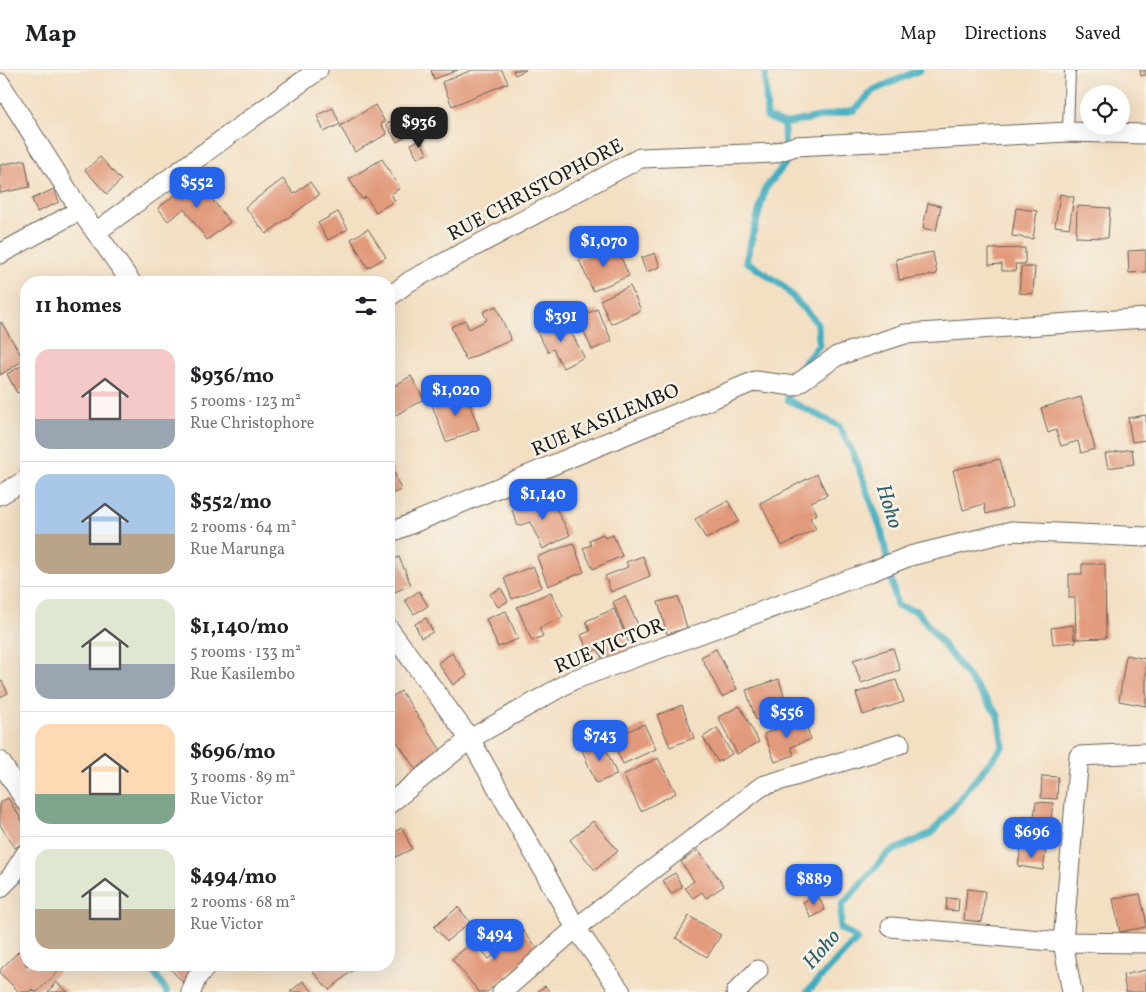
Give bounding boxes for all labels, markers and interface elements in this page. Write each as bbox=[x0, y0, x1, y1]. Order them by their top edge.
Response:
text: Map bbox=[25, 18, 76, 52]
text: Map bbox=[900, 22, 936, 47]
text: Directions bbox=[964, 22, 1047, 47]
text: Saved bbox=[1075, 22, 1121, 47]
map controls bbox=[1080, 85, 1130, 135]
button: locate bbox=[1080, 85, 1130, 135]
pin: $936 bbox=[389, 106, 449, 149]
text: $936 bbox=[402, 112, 436, 134]
street label: RUE CHRISTOPHORE bbox=[443, 133, 629, 249]
pin: $552 bbox=[167, 166, 227, 209]
text: $552 bbox=[181, 172, 213, 194]
pin: $1,070 bbox=[563, 226, 645, 268]
text: $1,070 bbox=[581, 231, 627, 253]
text: 11 homes bbox=[35, 292, 122, 321]
icon: filters bbox=[352, 292, 380, 320]
pin: $391 bbox=[531, 300, 591, 343]
text: $391 bbox=[545, 306, 577, 328]
text: $936/mo bbox=[190, 362, 274, 391]
icon: home bbox=[75, 369, 135, 429]
pin: $1,020 bbox=[415, 374, 497, 417]
street label: RUE KASILEMBO bbox=[528, 377, 684, 465]
text: $1,020 bbox=[432, 380, 480, 402]
text: 5 rooms · 123 m² bbox=[190, 391, 301, 413]
text: Rue Christophore bbox=[190, 413, 314, 435]
pin: $1,140 bbox=[502, 478, 584, 521]
water label: Hoho bbox=[868, 481, 909, 533]
text: $1,140 bbox=[520, 484, 566, 506]
text: $552/mo bbox=[190, 488, 272, 517]
icon: home bbox=[75, 494, 135, 554]
text: 2 rooms · 64 m² bbox=[190, 517, 297, 539]
text: Rue Marunga bbox=[190, 539, 285, 561]
street label: RUE VICTOR bbox=[551, 612, 669, 682]
text: $1,140/mo bbox=[190, 613, 289, 642]
icon: home bbox=[75, 619, 135, 679]
text: 5 rooms · 133 m² bbox=[190, 642, 301, 664]
text: Rue Kasilembo bbox=[190, 664, 295, 686]
pin: $556 bbox=[757, 696, 817, 739]
text: $556 bbox=[770, 702, 804, 724]
pin: $743 bbox=[570, 720, 630, 762]
text: $743 bbox=[584, 725, 616, 747]
text: $696/mo bbox=[190, 738, 276, 767]
icon: home bbox=[75, 744, 135, 804]
text: 3 rooms · 89 m² bbox=[190, 767, 295, 789]
text: Rue Victor bbox=[190, 789, 263, 811]
pin: $696 bbox=[1002, 816, 1062, 859]
text: $696 bbox=[1014, 822, 1050, 844]
text: $494/mo bbox=[190, 863, 277, 892]
pin: $889 bbox=[784, 864, 844, 906]
icon: home bbox=[75, 869, 135, 929]
text: $889 bbox=[796, 869, 832, 891]
text: 2 rooms · 68 m² bbox=[190, 892, 296, 914]
text: Rue Victor bbox=[190, 914, 263, 936]
pin: $494 bbox=[465, 918, 525, 961]
water label: Hoho bbox=[796, 923, 848, 976]
text: $494 bbox=[477, 924, 513, 946]

